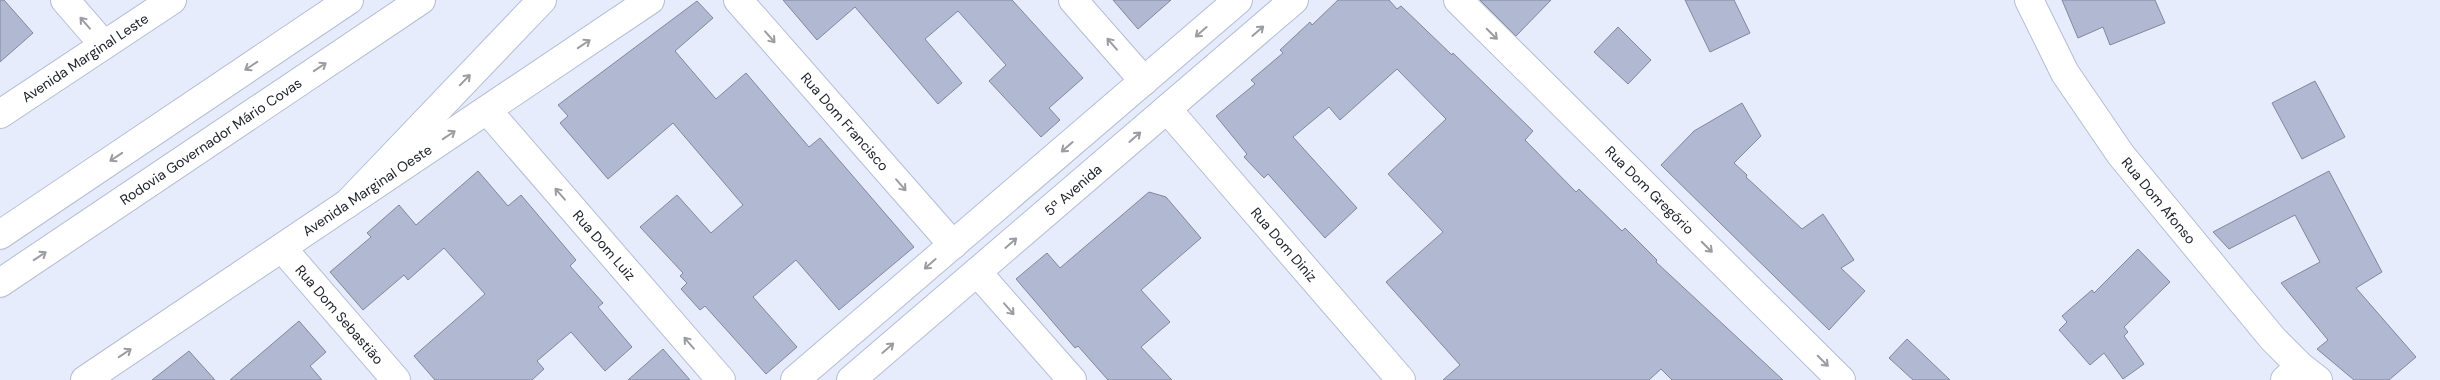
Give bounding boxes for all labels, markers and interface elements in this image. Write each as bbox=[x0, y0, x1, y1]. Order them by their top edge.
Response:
street label: Avenida Marginal Leste bbox=[18, 9, 152, 106]
one-way arrow bbox=[79, 16, 90, 29]
one-way arrow bbox=[1194, 26, 1207, 38]
one-way arrow bbox=[1251, 26, 1264, 37]
one-way arrow bbox=[1486, 28, 1498, 40]
one-way arrow bbox=[765, 30, 776, 43]
one-way arrow bbox=[1106, 38, 1117, 51]
one-way arrow bbox=[576, 39, 590, 49]
one-way arrow bbox=[244, 61, 258, 71]
one-way arrow bbox=[313, 62, 327, 72]
street label: Rua Dom Francisco bbox=[797, 69, 893, 175]
one-way arrow bbox=[459, 73, 471, 86]
street label: Rodovia Governador Mário Covas bbox=[116, 74, 305, 209]
one-way arrow bbox=[442, 130, 456, 140]
one-way arrow bbox=[1128, 131, 1141, 142]
street label: Avenida Marginal Oeste bbox=[299, 140, 435, 240]
one-way arrow bbox=[1060, 141, 1073, 153]
street label: Rua Dom Gregório bbox=[1601, 142, 1698, 238]
one-way arrow bbox=[109, 152, 123, 162]
street label: Rua Dom Afonso bbox=[2118, 154, 2200, 248]
street label: 5ª Avenida bbox=[1041, 160, 1105, 220]
one-way arrow bbox=[895, 179, 906, 192]
one-way arrow bbox=[555, 188, 566, 201]
street label: Rua Dom Diniz bbox=[1247, 204, 1321, 285]
street label: Rua Dom Luiz bbox=[569, 206, 640, 284]
one-way arrow bbox=[1005, 237, 1018, 248]
one-way arrow bbox=[1701, 241, 1713, 253]
one-way arrow bbox=[33, 251, 47, 261]
one-way arrow bbox=[924, 259, 937, 270]
street label: Rua Dom Sebastião bbox=[292, 261, 387, 368]
one-way arrow bbox=[1004, 302, 1015, 315]
one-way arrow bbox=[684, 337, 695, 350]
one-way arrow bbox=[881, 343, 894, 354]
one-way arrow bbox=[118, 348, 132, 358]
one-way arrow bbox=[1816, 355, 1828, 367]

